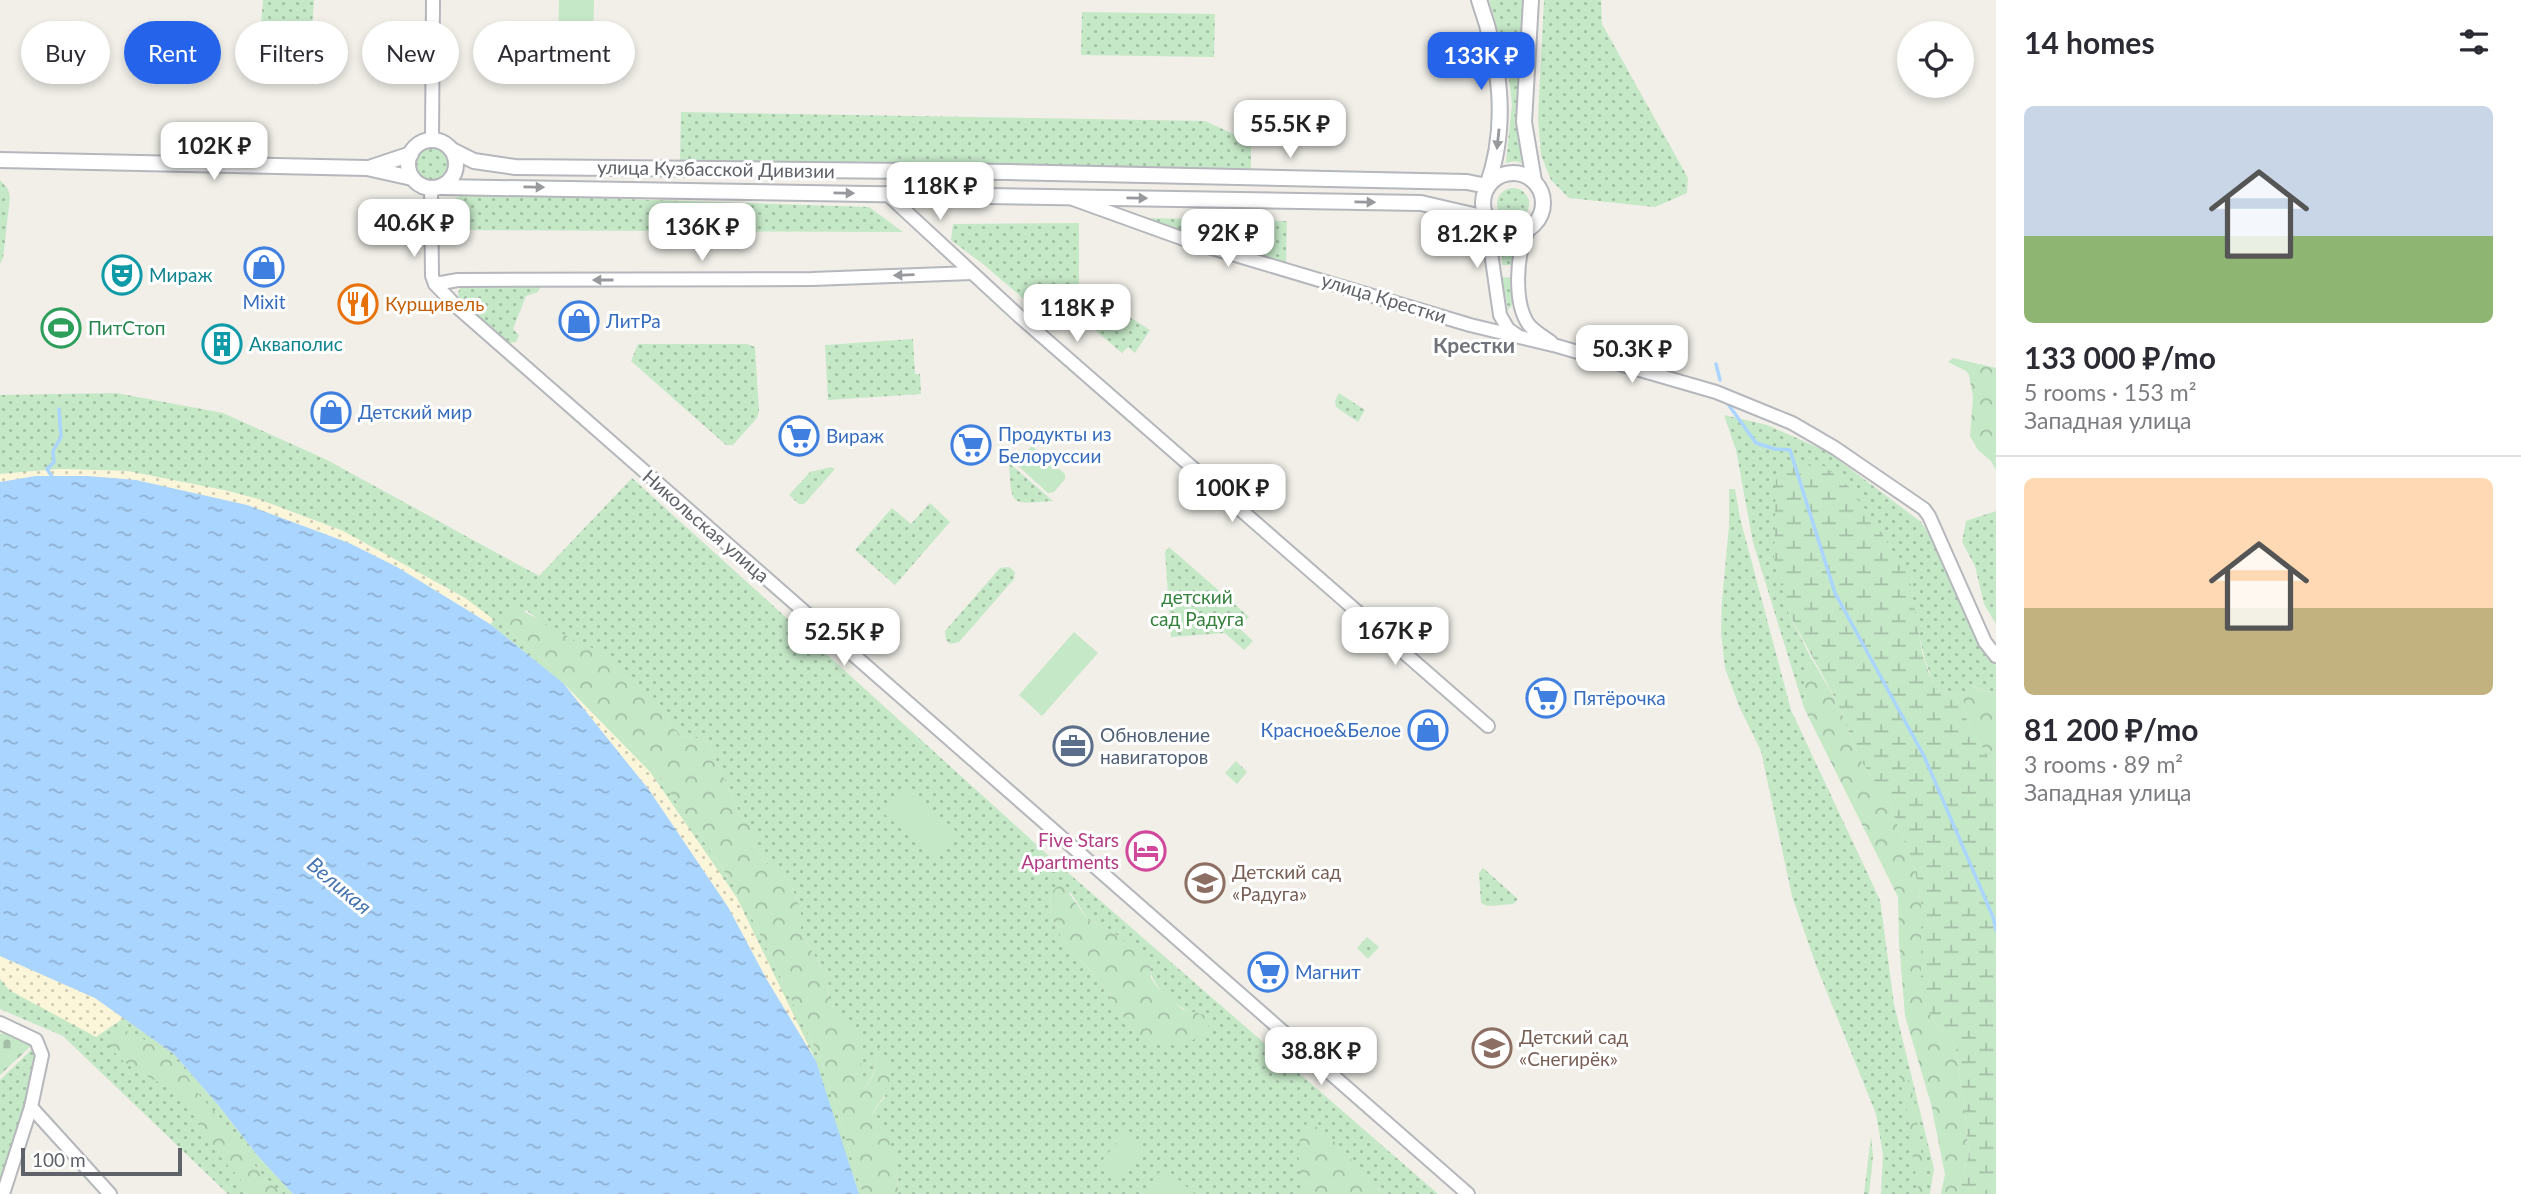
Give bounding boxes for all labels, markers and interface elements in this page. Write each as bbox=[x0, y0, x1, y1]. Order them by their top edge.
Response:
chip: Buy bbox=[21, 21, 110, 84]
chip: Rent bbox=[124, 21, 221, 84]
chip: Filters bbox=[235, 21, 348, 84]
chip: New bbox=[362, 21, 459, 84]
chip: Apartment bbox=[473, 21, 635, 84]
map controls bbox=[1897, 21, 1974, 98]
button: locate bbox=[1897, 21, 1974, 98]
icon: filters bbox=[2455, 23, 2493, 61]
text: 14 homes bbox=[2024, 24, 2155, 60]
pin: 133K ₽ bbox=[1424, 32, 1538, 92]
text: 133K ₽ bbox=[1444, 41, 1518, 69]
pin: 55.5K ₽ bbox=[1225, 100, 1355, 160]
text: 55.5K ₽ bbox=[1250, 109, 1330, 137]
pin: 102K ₽ bbox=[157, 122, 271, 182]
one-way arrow bbox=[1493, 128, 1504, 150]
text: 102K ₽ bbox=[177, 131, 251, 159]
icon: home bbox=[2196, 151, 2322, 277]
street label: улица Кузбасской Дивизии bbox=[597, 155, 835, 182]
pin: 118K ₽ bbox=[883, 162, 997, 222]
text: 118K ₽ bbox=[903, 171, 977, 199]
one-way arrow bbox=[523, 182, 545, 193]
one-way arrow bbox=[833, 187, 855, 198]
one-way arrow bbox=[1127, 193, 1149, 204]
one-way arrow bbox=[1354, 196, 1376, 208]
pin: 40.6K ₽ bbox=[349, 200, 479, 259]
pin: 136K ₽ bbox=[645, 204, 759, 263]
text: 40.6K ₽ bbox=[374, 208, 454, 236]
pin: 92K ₽ bbox=[1179, 210, 1277, 269]
pin: 81.2K ₽ bbox=[1412, 210, 1542, 270]
text: 136K ₽ bbox=[665, 212, 739, 240]
text: 92K ₽ bbox=[1197, 218, 1259, 246]
text: 81.2K ₽ bbox=[1437, 219, 1517, 247]
shop icon: Mixit bbox=[243, 246, 285, 288]
theatre icon: Мираж bbox=[101, 254, 143, 296]
place label: Мираж bbox=[149, 263, 213, 286]
street label: улица Крестки bbox=[1319, 268, 1449, 327]
one-way arrow bbox=[892, 270, 914, 281]
one-way arrow bbox=[591, 274, 613, 286]
restaurant icon: Курщивель bbox=[337, 283, 379, 325]
pin: 118K ₽ bbox=[1020, 284, 1134, 344]
place label: Mixit bbox=[243, 290, 286, 313]
place label: Курщивель bbox=[385, 292, 484, 315]
text: 118K ₽ bbox=[1040, 293, 1114, 321]
shop icon: ЛитРа bbox=[558, 300, 600, 342]
sports icon: ПитСтоп bbox=[40, 307, 82, 349]
place label: ЛитРа bbox=[605, 309, 661, 332]
place label: ПитСтоп bbox=[88, 316, 165, 339]
building icon: Акваполис bbox=[201, 323, 243, 365]
pin: 50.3K ₽ bbox=[1567, 326, 1697, 385]
place label: Акваполис bbox=[249, 332, 343, 355]
district label: Крестки bbox=[1433, 332, 1515, 357]
text: 50.3K ₽ bbox=[1592, 334, 1672, 362]
text: 133 000 ₽/mo bbox=[2024, 339, 2216, 375]
text: 5 rooms · 153 m² bbox=[2024, 378, 2196, 406]
shop icon: Детский мир bbox=[310, 391, 352, 433]
place label: Детский мир bbox=[358, 400, 472, 423]
text: Западная улица bbox=[2024, 406, 2192, 434]
supermarket icon: Вираж bbox=[778, 415, 820, 457]
place label: Продукты из Белоруссии bbox=[998, 422, 1111, 467]
place label: Вираж bbox=[826, 424, 884, 447]
supermarket icon: Продукты из Белоруссии bbox=[950, 424, 992, 466]
street label: Никольская улица bbox=[638, 464, 774, 587]
pin: 100K ₽ bbox=[1175, 464, 1289, 524]
text: 100K ₽ bbox=[1195, 473, 1269, 501]
icon: home bbox=[2196, 523, 2322, 649]
park label: детский сад Радуга bbox=[1150, 585, 1244, 630]
pin: 52.5K ₽ bbox=[779, 608, 909, 668]
pin: 167K ₽ bbox=[1338, 608, 1452, 667]
text: 167K ₽ bbox=[1358, 616, 1432, 644]
text: 52.5K ₽ bbox=[804, 617, 884, 645]
supermarket icon: Пятёрочка bbox=[1525, 677, 1567, 719]
place label: Пятёрочка bbox=[1573, 686, 1666, 709]
shop icon: Красное&Белое bbox=[1407, 709, 1449, 751]
text: 81 200 ₽/mo bbox=[2024, 711, 2199, 747]
place label: Красное&Белое bbox=[1261, 718, 1401, 741]
place label: Обновление навигаторов bbox=[1100, 723, 1210, 768]
office icon: Обновление навигаторов bbox=[1052, 725, 1094, 767]
text: 3 rooms · 89 m² bbox=[2024, 750, 2183, 778]
text: Западная улица bbox=[2024, 778, 2192, 806]
place label: Five Stars Apartments bbox=[1021, 828, 1119, 873]
hotel icon: Five Stars Apartments bbox=[1125, 830, 1167, 872]
water label: Великая bbox=[303, 851, 377, 919]
place label: Детский сад «Радуга» bbox=[1232, 860, 1342, 905]
school or university icon: Детский сад «Радуга» bbox=[1184, 862, 1226, 904]
supermarket icon: Магнит bbox=[1247, 951, 1289, 993]
place label: Магнит bbox=[1295, 960, 1361, 983]
place label: Детский сад «Снегирёк» bbox=[1519, 1025, 1629, 1070]
school or university icon: Детский сад «Снегирёк» bbox=[1471, 1027, 1513, 1069]
pin: 38.8K ₽ bbox=[1256, 1028, 1386, 1087]
text: 38.8K ₽ bbox=[1281, 1036, 1361, 1064]
scale bar bbox=[21, 1145, 182, 1177]
text: 100 m bbox=[32, 1148, 86, 1171]

